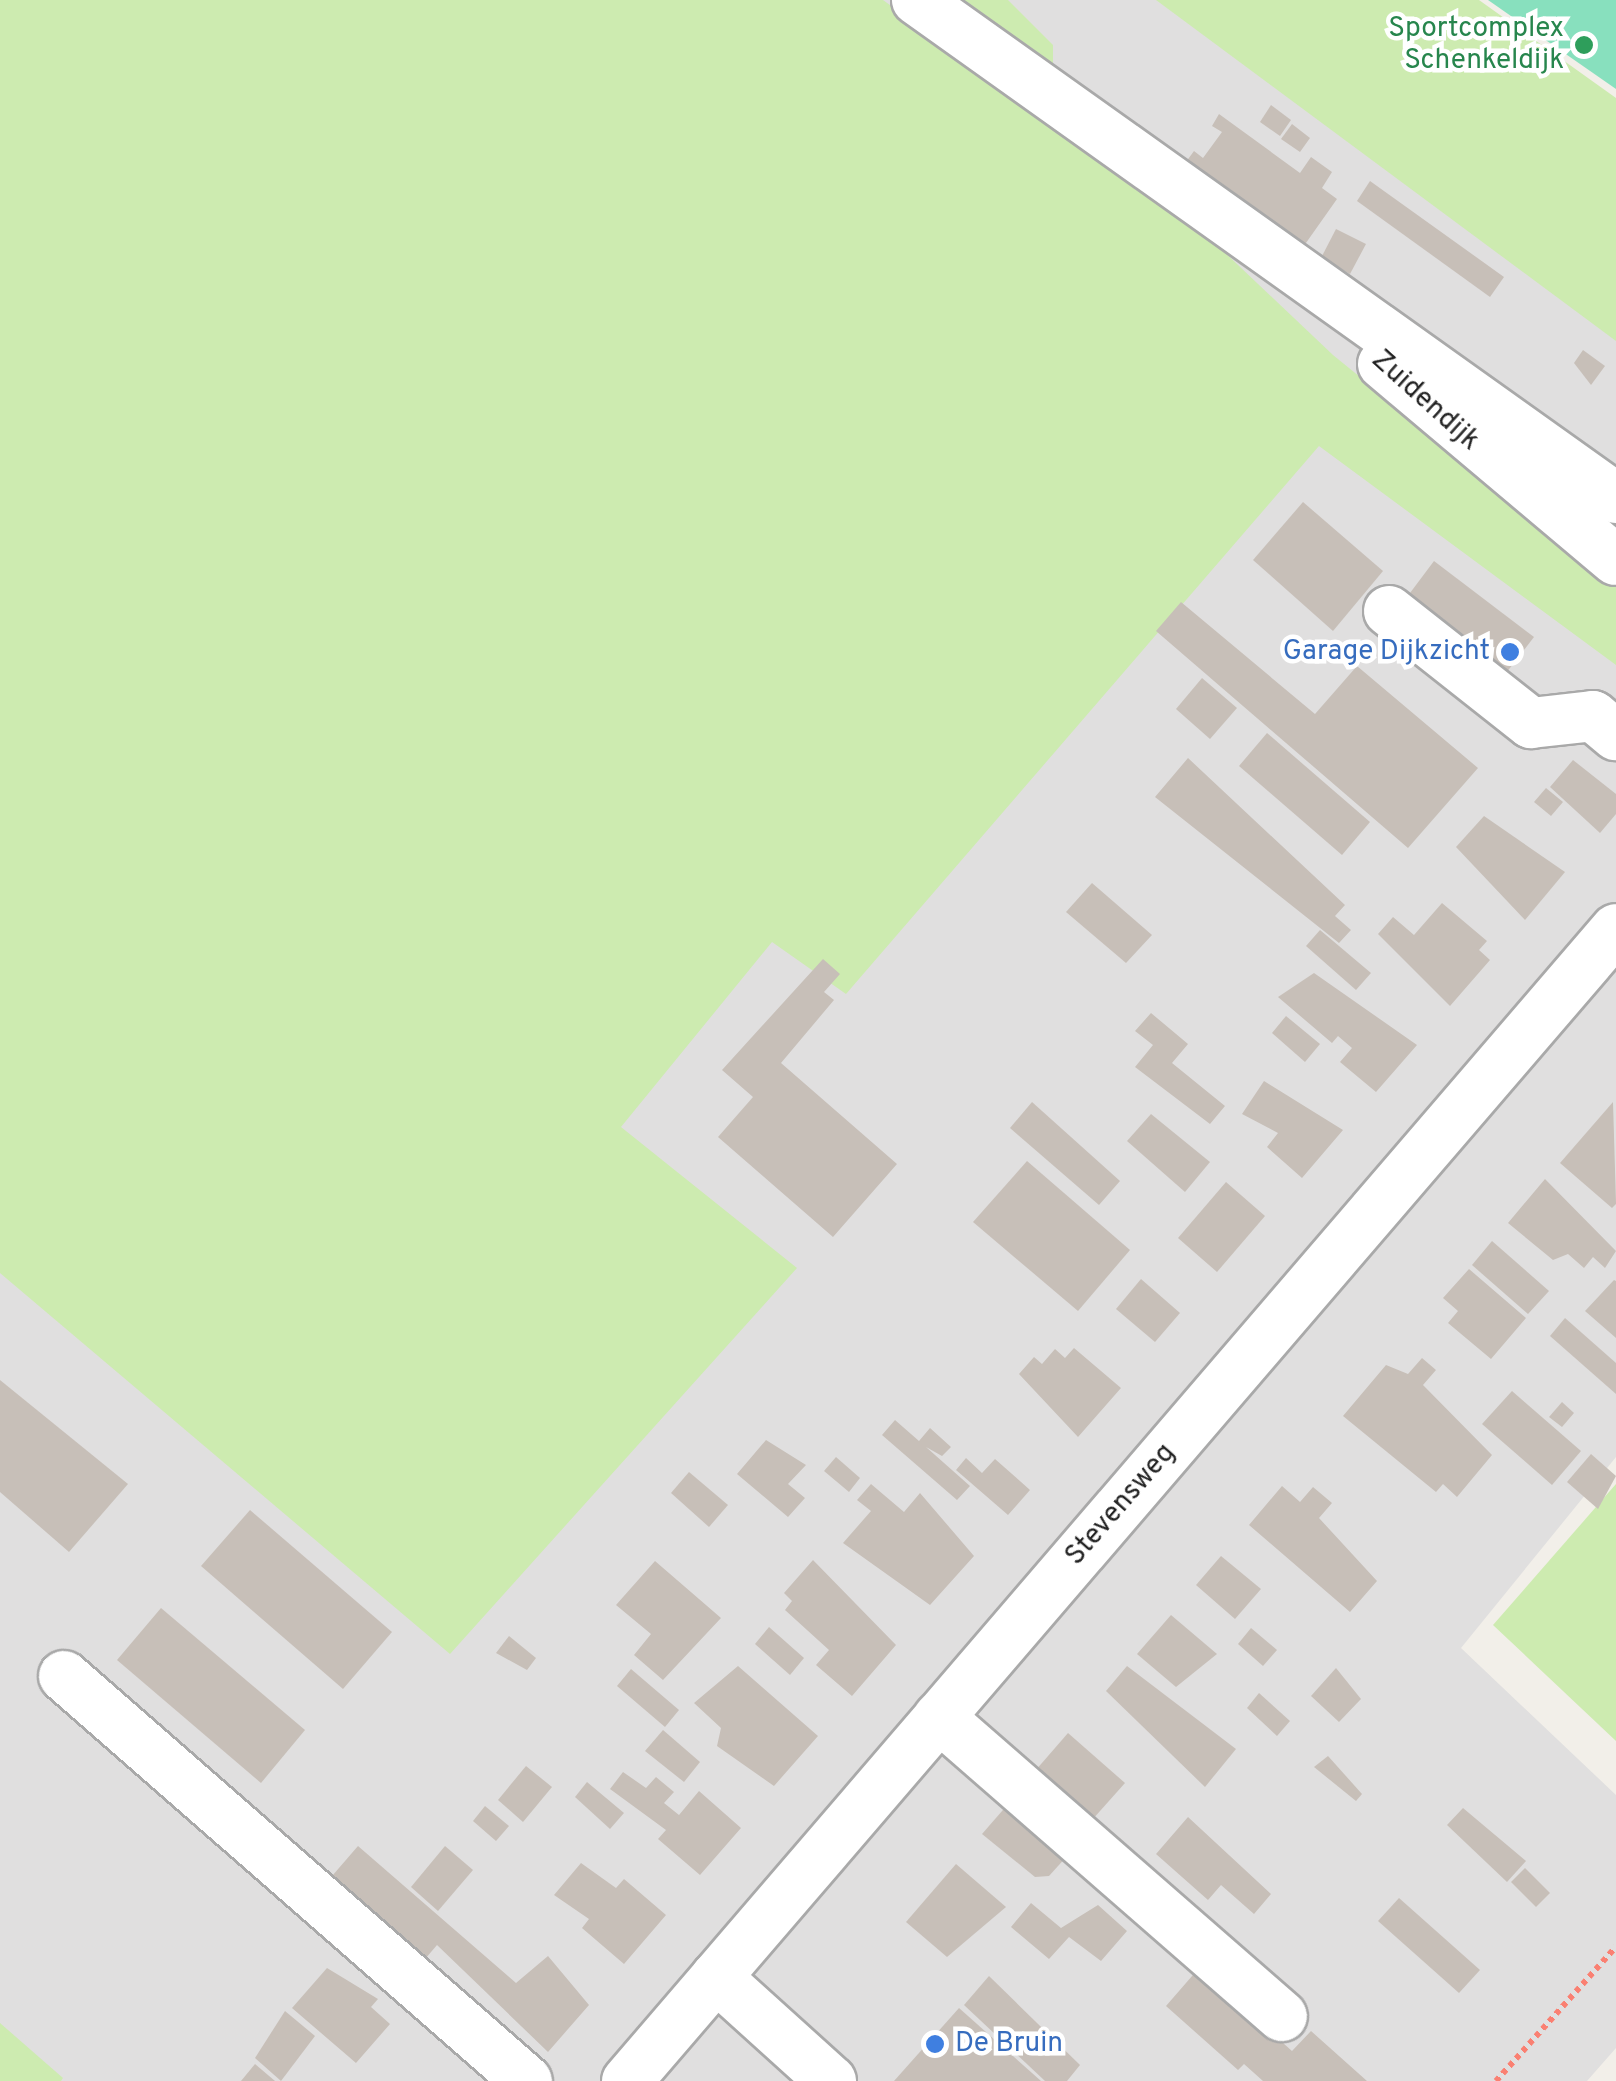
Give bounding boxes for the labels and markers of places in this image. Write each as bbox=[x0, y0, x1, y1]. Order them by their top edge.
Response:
place label: Sportcomplex Schenkeldijk bbox=[1388, 12, 1564, 78]
marker: Sportcomplex Schenkeldijk bbox=[1573, 34, 1595, 56]
place label: Garage Dijkzicht bbox=[1283, 635, 1490, 669]
marker: Garage Dijkzicht bbox=[1499, 641, 1521, 663]
place label: De Bruin bbox=[955, 2027, 1063, 2061]
marker: De Bruin bbox=[924, 2033, 946, 2055]

